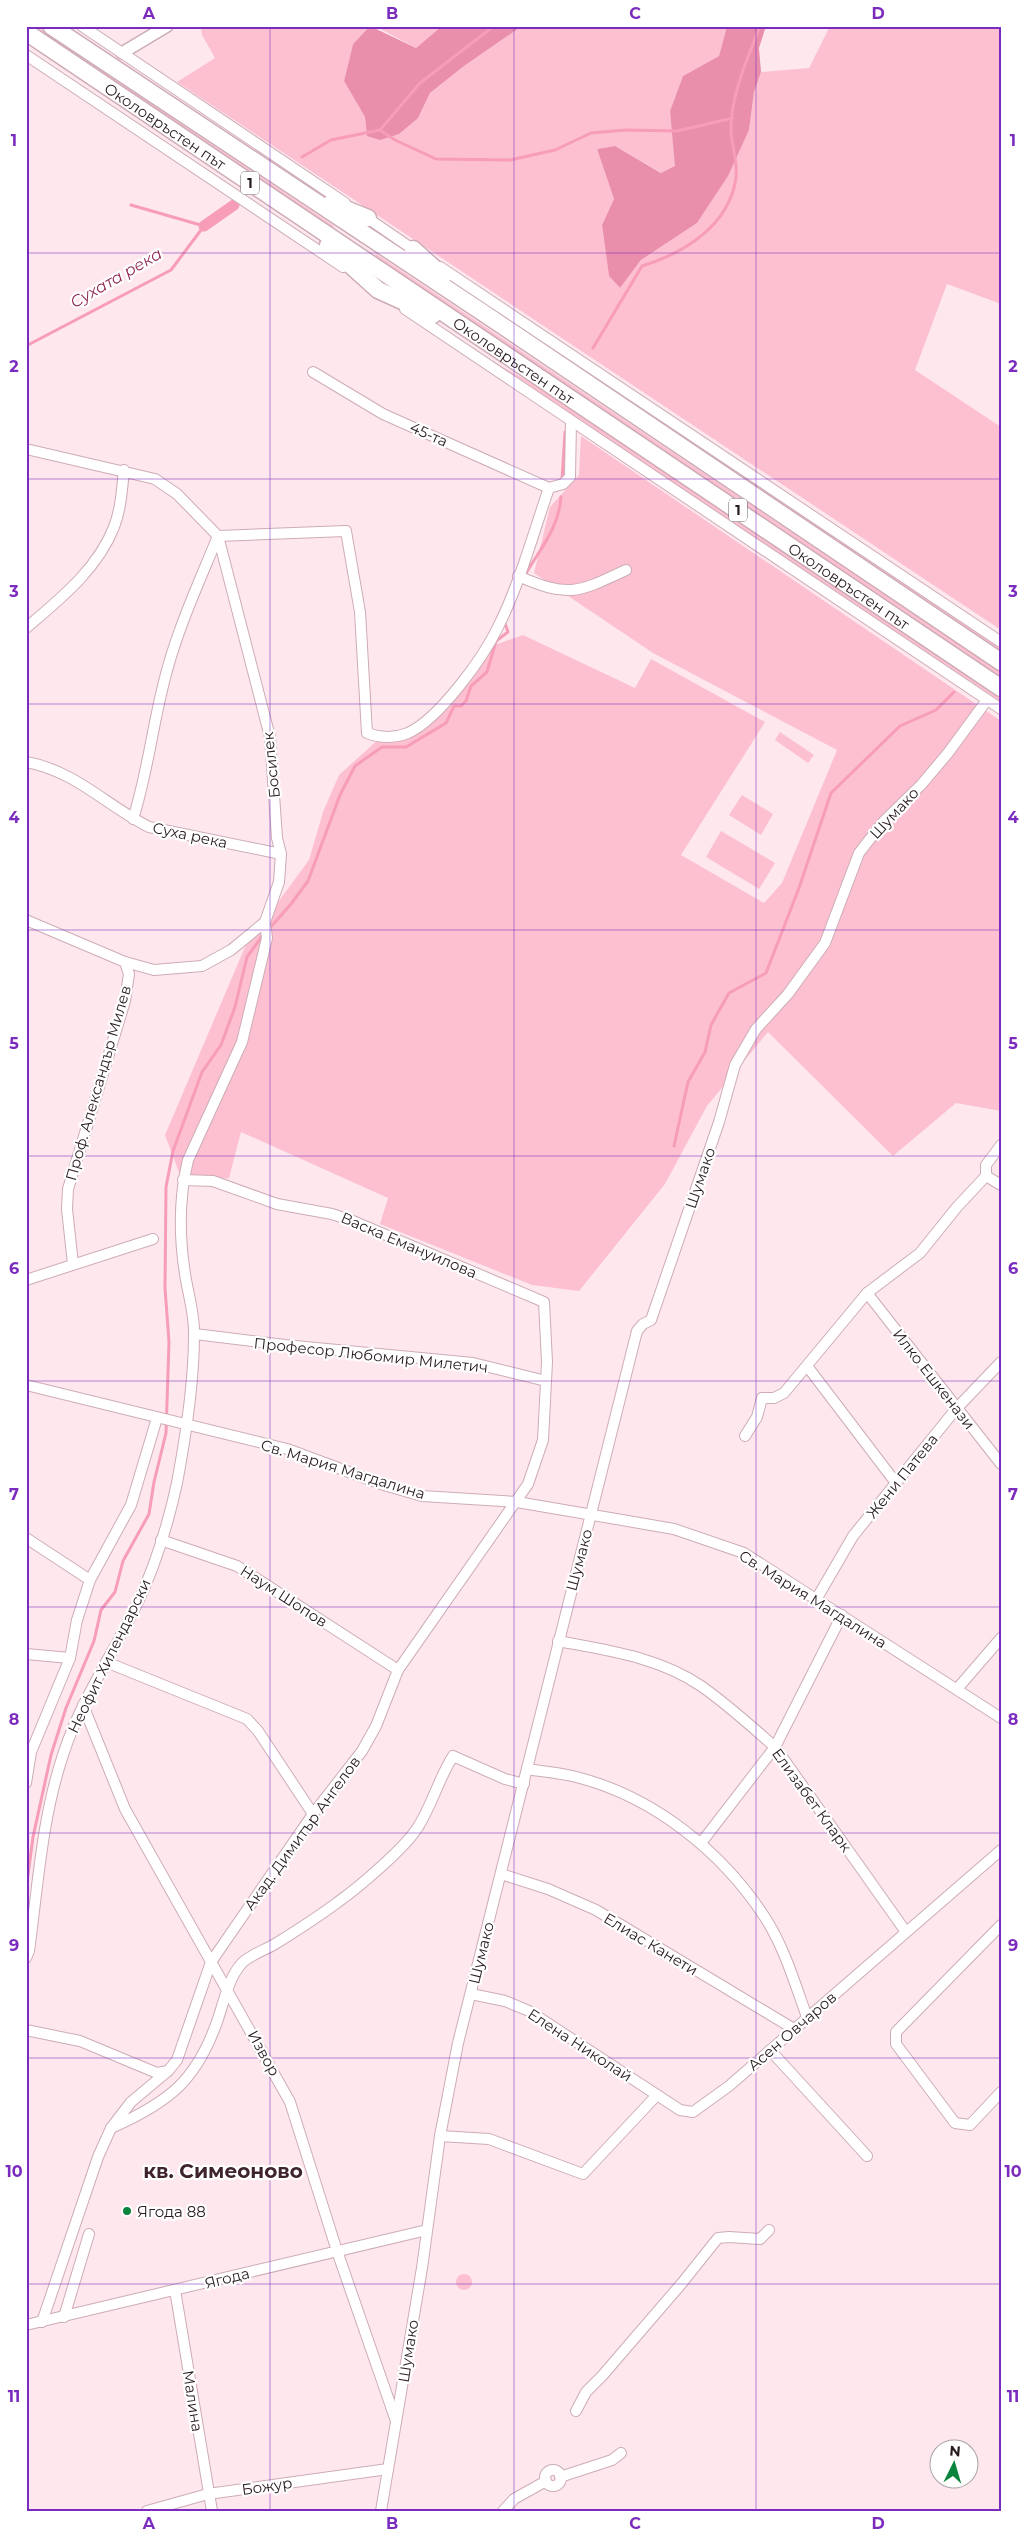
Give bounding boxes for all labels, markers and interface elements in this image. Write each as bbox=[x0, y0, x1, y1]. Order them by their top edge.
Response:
text: A bbox=[142, 4, 156, 23]
text: B bbox=[386, 4, 398, 23]
text: C bbox=[629, 4, 641, 23]
text: D bbox=[871, 4, 885, 23]
street label: Околовръстен път bbox=[101, 78, 230, 174]
text: 1 bbox=[11, 131, 17, 150]
text: 1 bbox=[1010, 131, 1016, 150]
road number: 1 bbox=[241, 172, 259, 194]
water label: Сухата река bbox=[67, 244, 165, 312]
street label: Околовръстен път bbox=[449, 313, 579, 408]
text: 2 bbox=[9, 357, 19, 376]
text: 2 bbox=[1008, 357, 1018, 376]
street label: 45-та bbox=[407, 417, 451, 451]
road number: 1 bbox=[729, 498, 747, 522]
street label: Околовръстен път bbox=[785, 538, 914, 634]
text: 3 bbox=[8, 582, 19, 601]
text: 3 bbox=[1007, 582, 1018, 601]
street label: Босилек bbox=[258, 731, 284, 799]
street label: Шумако bbox=[865, 783, 923, 843]
text: 4 bbox=[8, 808, 20, 827]
text: 4 bbox=[1007, 808, 1019, 827]
street label: Суха река bbox=[151, 818, 229, 852]
street label: Проф. Александър Милев bbox=[61, 983, 135, 1183]
text: 5 bbox=[9, 1034, 19, 1053]
text: 5 bbox=[1008, 1034, 1018, 1053]
street label: Шумако bbox=[681, 1145, 719, 1211]
street label: Васка Емануилова bbox=[338, 1208, 480, 1282]
text: 6 bbox=[9, 1259, 19, 1278]
text: 6 bbox=[1008, 1259, 1018, 1278]
street label: Илко Ешкенази bbox=[889, 1325, 979, 1433]
street label: Професор Любомир Милетич bbox=[253, 1333, 489, 1377]
street label: Жени Патева bbox=[862, 1430, 942, 1522]
street label: Св. Мария Магдалина bbox=[259, 1435, 427, 1503]
text: 7 bbox=[9, 1485, 19, 1504]
text: 7 bbox=[1008, 1485, 1018, 1504]
street label: Шумако bbox=[562, 1527, 596, 1593]
street label: Св. Мария Магдалина bbox=[736, 1546, 890, 1652]
street label: Наум Шопов bbox=[237, 1561, 331, 1631]
street label: Неофит Хилендарски bbox=[63, 1576, 155, 1736]
text: 8 bbox=[9, 1710, 19, 1729]
text: 8 bbox=[1008, 1710, 1018, 1729]
street label: Елизабет Кларк bbox=[768, 1744, 856, 1856]
street label: Акад. Димитър Ангелов bbox=[240, 1752, 364, 1914]
street label: Елиас Канети bbox=[601, 1908, 701, 1980]
street label: Шумако bbox=[464, 1920, 498, 1986]
text: 9 bbox=[9, 1936, 19, 1955]
text: 9 bbox=[1008, 1936, 1018, 1955]
street label: Асен Овчаров bbox=[744, 1987, 840, 2075]
street label: Елена Николай bbox=[524, 2004, 636, 2086]
street label: Извор bbox=[244, 2027, 284, 2079]
district label: кв. Симеоново bbox=[143, 2159, 303, 2183]
text: 10 bbox=[5, 2162, 23, 2181]
text: 10 bbox=[1004, 2162, 1022, 2181]
place label: Ягода 88 bbox=[137, 2202, 206, 2221]
marker: Ягода 88 bbox=[121, 2205, 133, 2217]
street label: Ягода bbox=[202, 2263, 252, 2293]
street label: Шумако bbox=[394, 2318, 422, 2384]
street label: Малина bbox=[179, 2369, 207, 2433]
text: 11 bbox=[8, 2387, 20, 2406]
text: 11 bbox=[1007, 2387, 1019, 2406]
north arrow bbox=[930, 2440, 980, 2490]
text: N bbox=[949, 2442, 962, 2461]
street label: Божур bbox=[240, 2473, 294, 2499]
text: A bbox=[142, 2514, 156, 2533]
text: B bbox=[386, 2514, 398, 2533]
text: C bbox=[629, 2514, 641, 2533]
text: D bbox=[871, 2514, 885, 2533]

